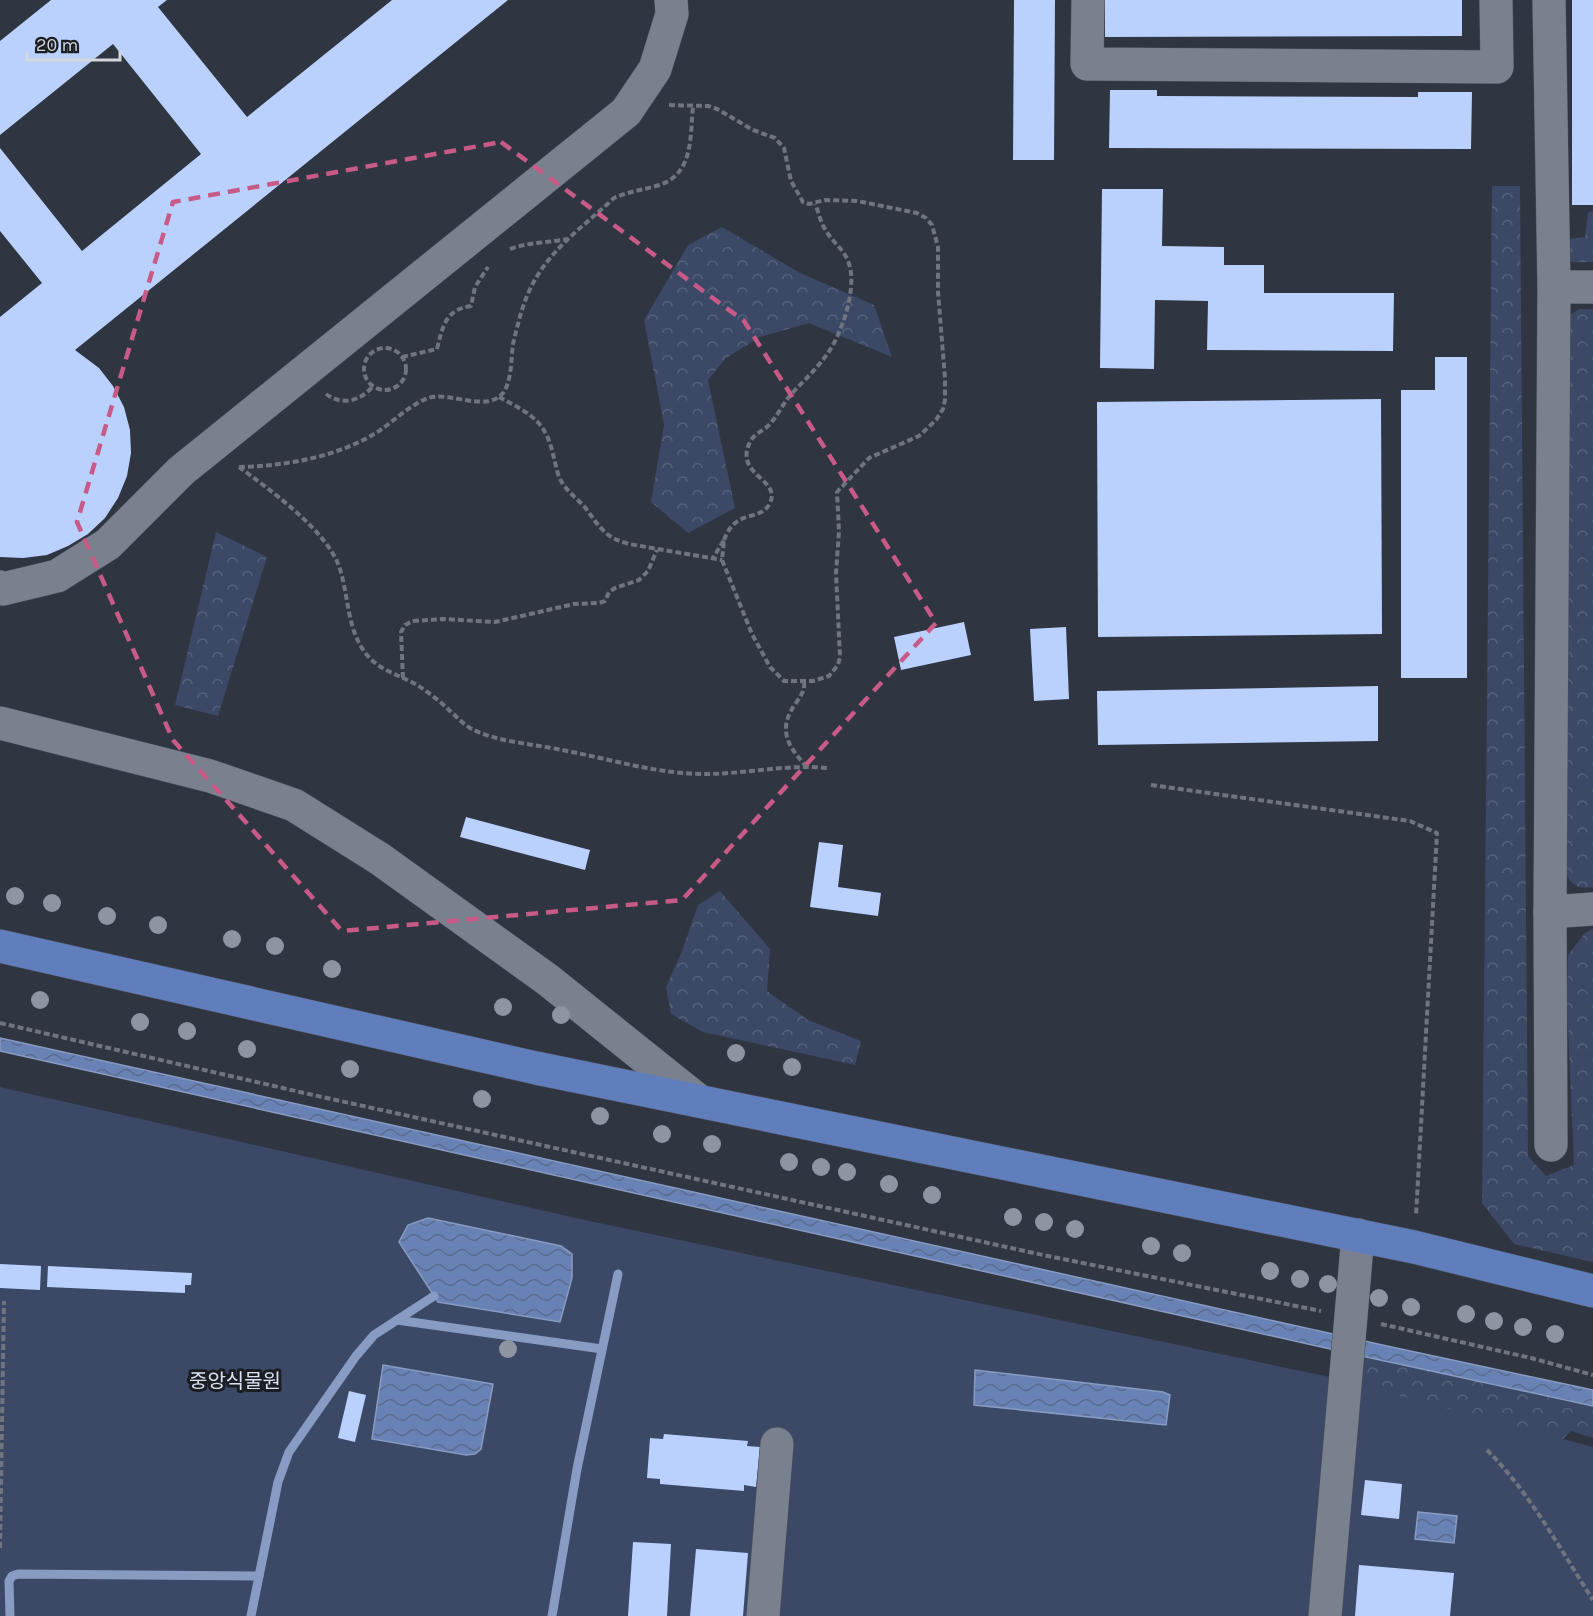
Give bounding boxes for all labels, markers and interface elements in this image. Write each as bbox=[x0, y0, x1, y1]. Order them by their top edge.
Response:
scale bar bbox=[27, 24, 120, 62]
text: 20 m bbox=[36, 34, 78, 56]
park label: 중앙식물원 bbox=[189, 1370, 281, 1393]

